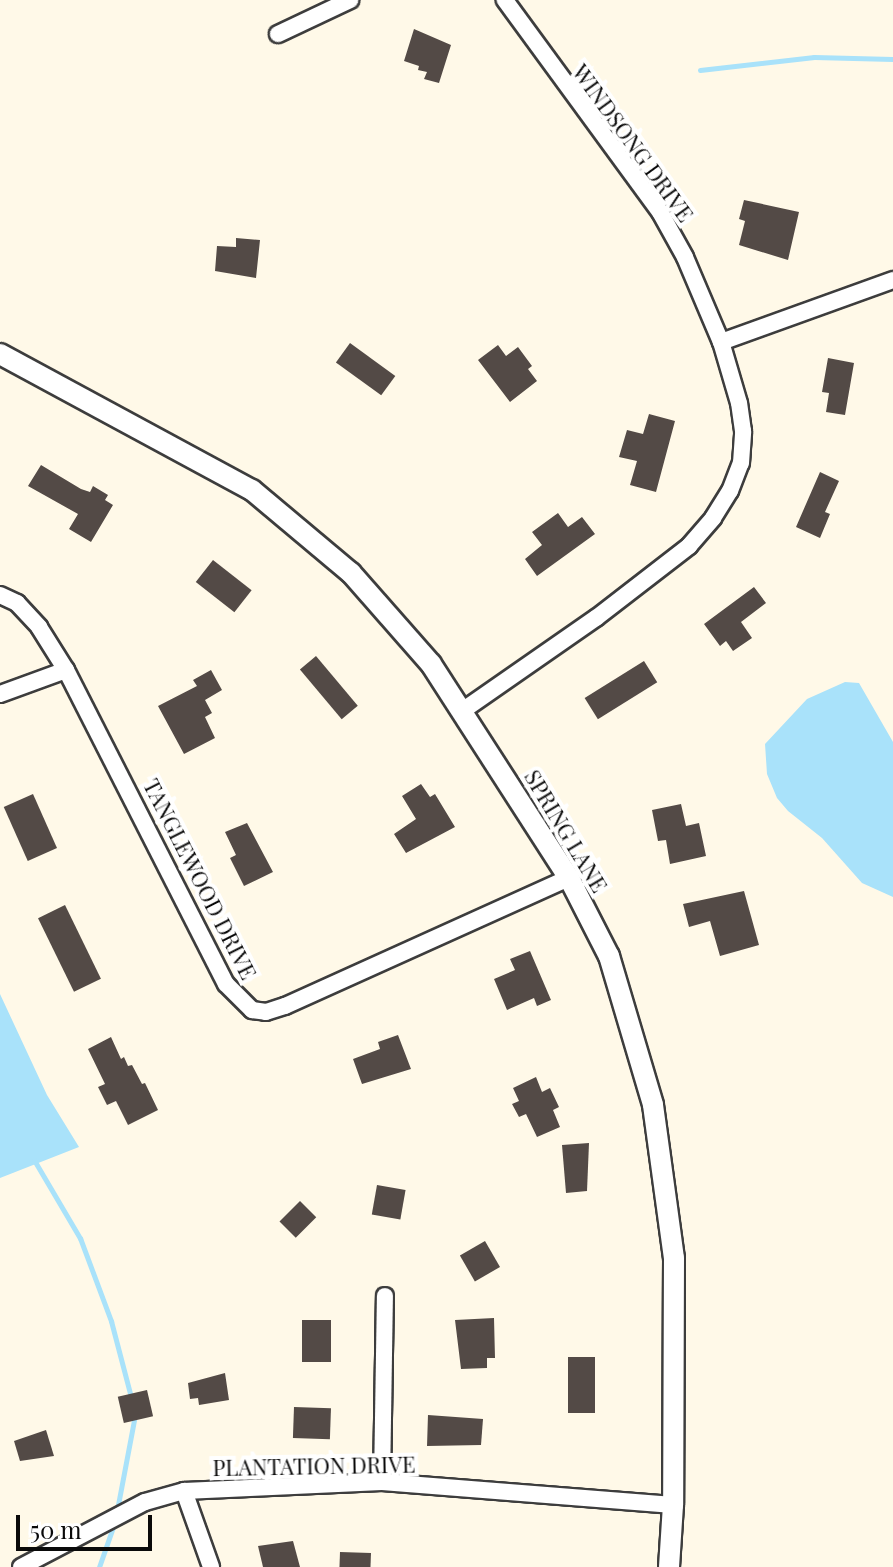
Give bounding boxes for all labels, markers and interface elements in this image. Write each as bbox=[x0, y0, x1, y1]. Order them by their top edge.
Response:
street label: WINDSONG DRIVE bbox=[567, 59, 699, 227]
street label: SPRING LANE bbox=[519, 765, 613, 897]
street label: TANGLEWOOD DRIVE bbox=[138, 774, 262, 984]
street label: PLANTATION DRIVE bbox=[212, 1451, 416, 1481]
scale bar bbox=[20, 1499, 156, 1549]
text: 50 m bbox=[30, 1513, 82, 1545]

